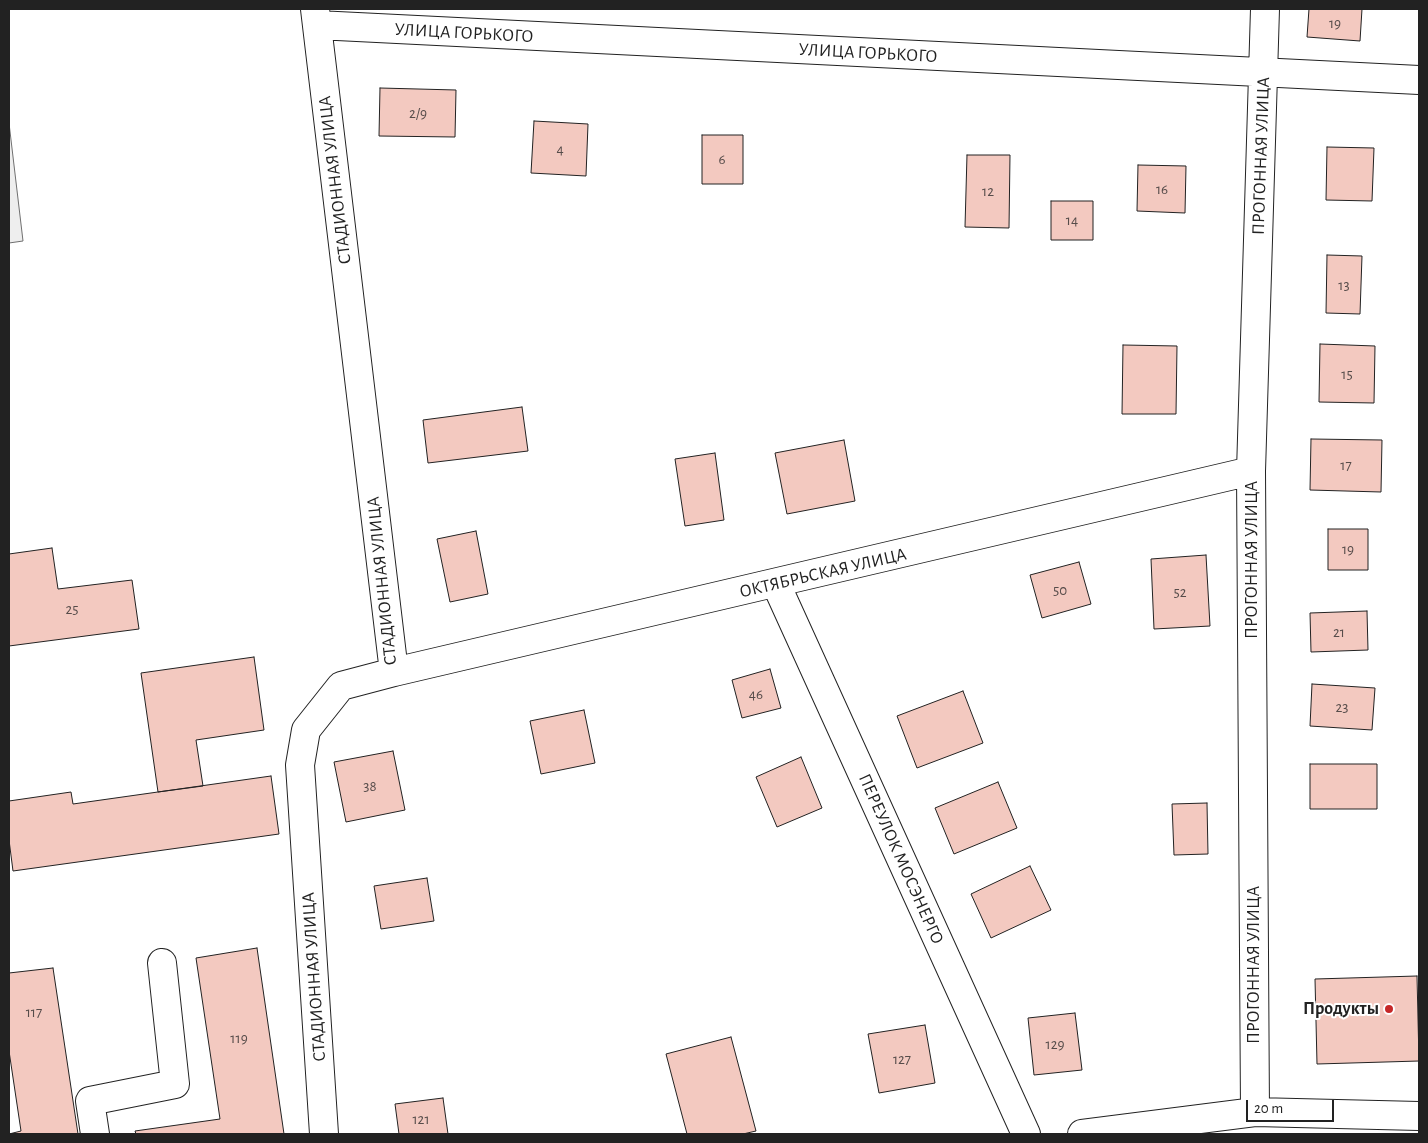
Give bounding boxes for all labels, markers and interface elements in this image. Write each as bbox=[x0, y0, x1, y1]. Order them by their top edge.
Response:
house number: 19 bbox=[1329, 14, 1341, 32]
street label: УЛИЦА ГОРЬКОГО bbox=[394, 19, 534, 47]
street label: УЛИЦА ГОРЬКОГО bbox=[798, 39, 938, 67]
street label: ПРОГОННАЯ УЛИЦА bbox=[1247, 77, 1275, 235]
street label: СТАДИОННАЯ УЛИЦА bbox=[314, 94, 356, 266]
house number: 2/9 bbox=[409, 104, 427, 122]
house number: 4 bbox=[556, 140, 564, 158]
house number: 6 bbox=[718, 150, 726, 168]
house number: 16 bbox=[1156, 180, 1168, 198]
house number: 12 bbox=[982, 182, 994, 200]
house number: 14 bbox=[1066, 211, 1078, 229]
house number: 13 bbox=[1338, 276, 1350, 294]
house number: 15 bbox=[1341, 365, 1353, 383]
house number: 17 bbox=[1340, 456, 1352, 474]
street label: ПРОГОННАЯ УЛИЦА bbox=[1241, 481, 1263, 639]
street label: СТАДИОННАЯ УЛИЦА bbox=[362, 496, 402, 666]
house number: 19 bbox=[1342, 540, 1354, 558]
street label: ОКТЯБРЬСКАЯ УЛИЦА bbox=[737, 543, 909, 603]
house number: 50 bbox=[1053, 581, 1067, 599]
house number: 52 bbox=[1173, 583, 1187, 601]
house number: 25 bbox=[65, 600, 79, 618]
house number: 21 bbox=[1333, 623, 1345, 641]
house number: 46 bbox=[749, 685, 763, 703]
house number: 23 bbox=[1335, 698, 1349, 716]
street label: ПЕРЕУЛОК МОСЭНЕРГО bbox=[854, 770, 948, 948]
house number: 38 bbox=[363, 777, 377, 795]
street label: ПРОГОННАЯ УЛИЦА bbox=[1243, 886, 1265, 1044]
street label: СТАДИОННАЯ УЛИЦА bbox=[297, 892, 331, 1062]
place label: Продукты bbox=[1303, 998, 1379, 1020]
house number: 117 bbox=[26, 1003, 42, 1021]
marker: Продукты bbox=[1383, 1003, 1395, 1015]
house number: 119 bbox=[230, 1029, 248, 1047]
house number: 129 bbox=[1045, 1035, 1065, 1053]
house number: 127 bbox=[893, 1050, 911, 1068]
scale bar bbox=[1248, 1090, 1336, 1122]
text: 20 m bbox=[1254, 1101, 1283, 1116]
house number: 121 bbox=[412, 1110, 430, 1128]

